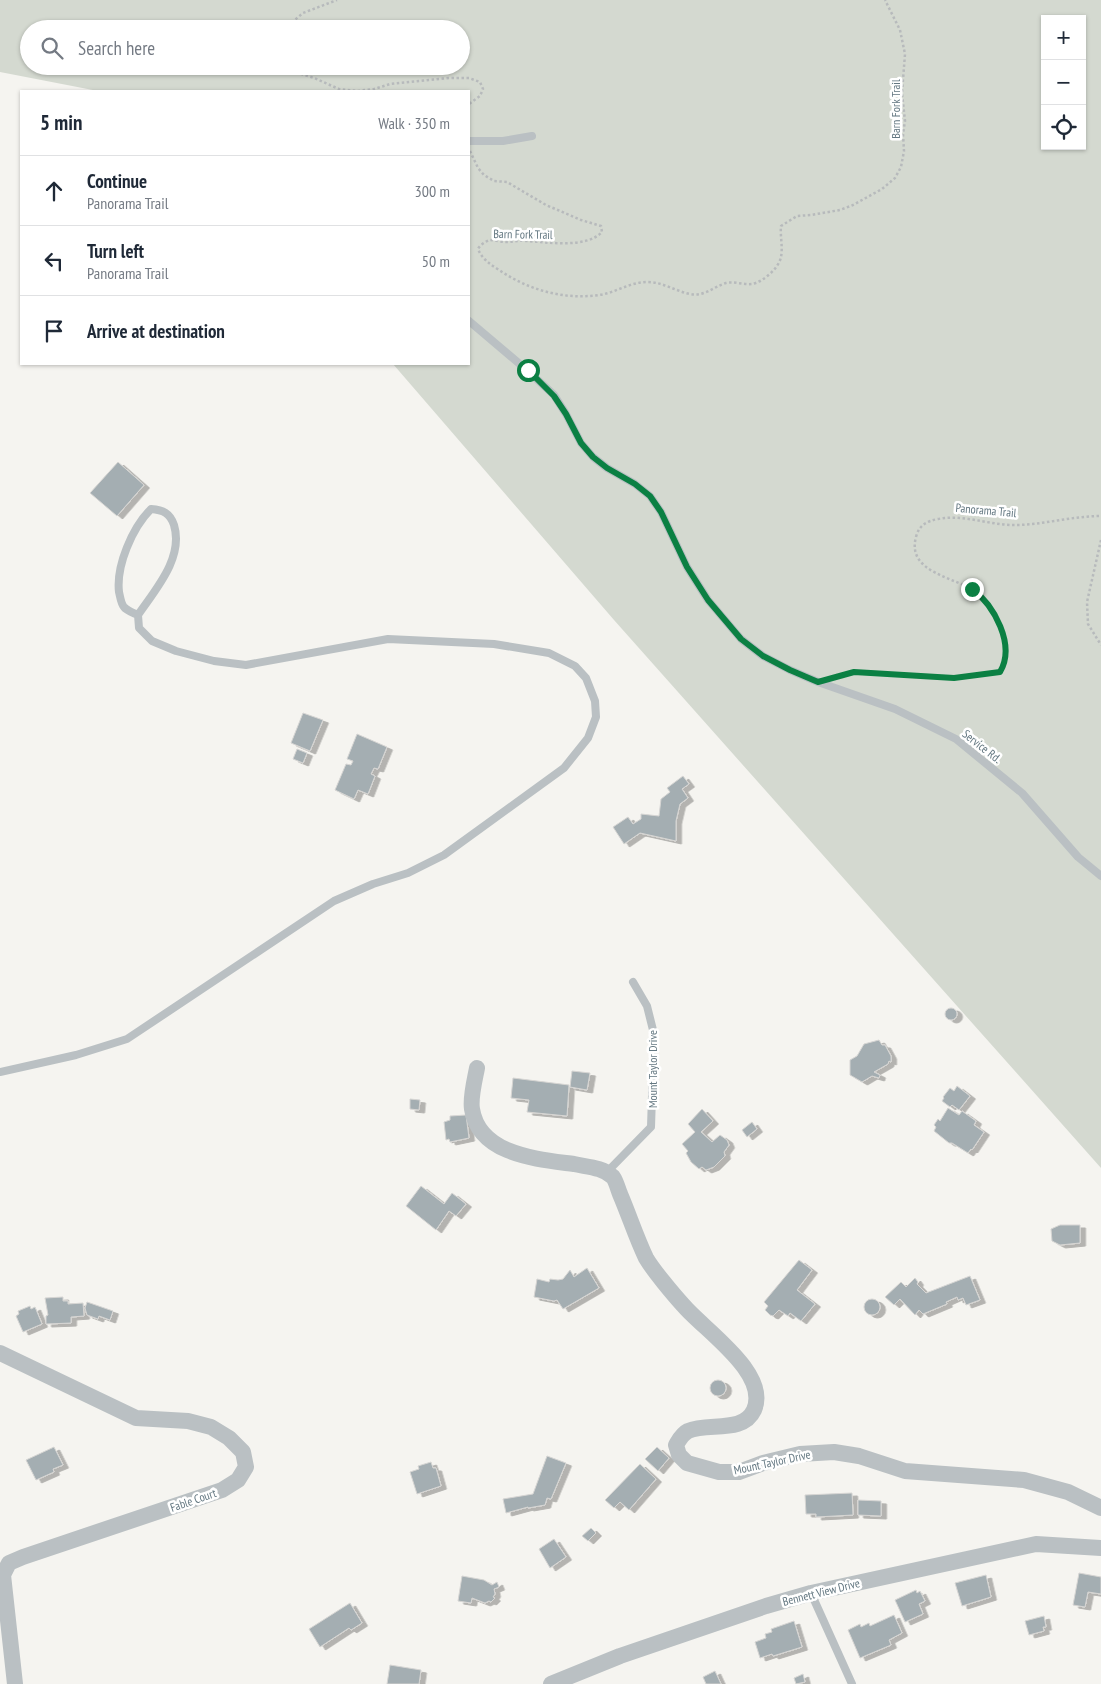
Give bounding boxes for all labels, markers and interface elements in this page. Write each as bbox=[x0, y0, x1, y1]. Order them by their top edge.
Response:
map controls bbox=[1041, 15, 1086, 150]
button: + bbox=[1041, 15, 1086, 60]
search box bbox=[20, 20, 470, 75]
icon: search bbox=[38, 34, 66, 62]
text: Search here bbox=[78, 36, 155, 60]
button: − bbox=[1041, 60, 1086, 105]
street label: Barn Fork Trail bbox=[888, 79, 903, 139]
button: locate bbox=[1041, 105, 1086, 150]
text: 5 min bbox=[40, 109, 82, 136]
text: Walk · 350 m bbox=[378, 113, 450, 133]
text: Continue bbox=[87, 169, 147, 193]
icon: ahead bbox=[40, 177, 68, 205]
text: 300 m bbox=[415, 181, 450, 201]
text: Panorama Trail bbox=[87, 193, 168, 213]
street label: Barn Fork Trail bbox=[493, 226, 553, 242]
text: Turn left bbox=[87, 239, 144, 263]
icon: left bbox=[40, 247, 68, 275]
text: 50 m bbox=[422, 251, 450, 271]
text: Panorama Trail bbox=[87, 263, 168, 283]
icon: arrive bbox=[40, 317, 68, 345]
text: Arrive at destination bbox=[87, 319, 225, 343]
route start bbox=[517, 359, 540, 382]
street label: Panorama Trail bbox=[955, 500, 1017, 520]
route end bbox=[961, 578, 984, 601]
street label: Service Rd. bbox=[960, 726, 1004, 766]
street label: Mount Taylor Drive bbox=[645, 1030, 660, 1108]
street label: Mount Taylor Drive bbox=[732, 1447, 812, 1477]
street label: Fable Court bbox=[168, 1485, 219, 1515]
street label: Bennett View Drive bbox=[781, 1575, 861, 1609]

